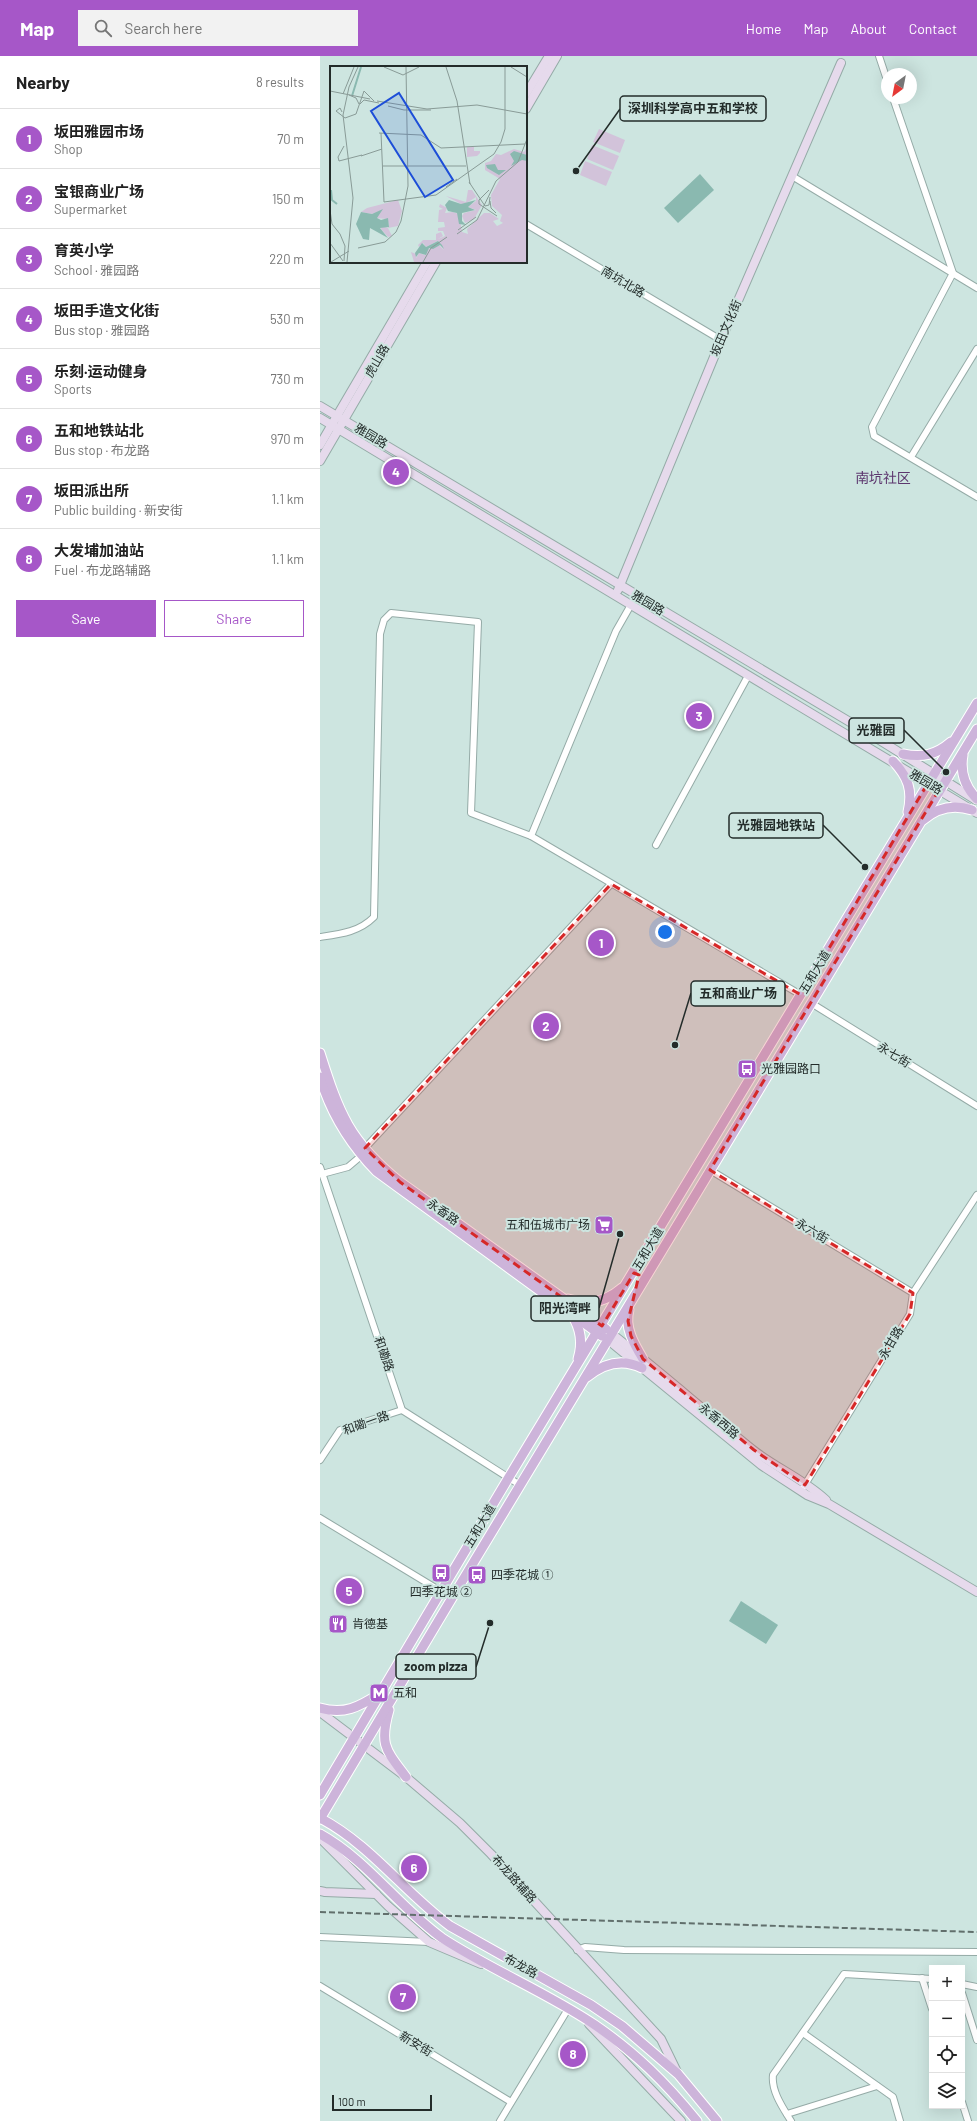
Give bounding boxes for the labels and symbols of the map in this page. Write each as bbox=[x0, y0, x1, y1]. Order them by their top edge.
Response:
inset map bbox=[330, 66, 527, 263]
north arrow bbox=[881, 68, 917, 104]
callout: 深圳科学高中五和学校 bbox=[620, 96, 766, 121]
text: 深圳科学高中五和学校 bbox=[628, 100, 758, 116]
street label: 南坑北路 bbox=[599, 263, 648, 300]
street label: 坂田文化街 bbox=[707, 297, 743, 358]
street label: 虎山路 bbox=[361, 341, 391, 380]
street label: 雅园路 bbox=[352, 420, 391, 450]
pin: 4 bbox=[383, 457, 409, 487]
district label: 南坑社区 bbox=[855, 469, 911, 486]
street label: 雅园路 bbox=[629, 587, 668, 617]
pin: 3 bbox=[686, 701, 712, 731]
callout: 光雅园 bbox=[849, 718, 904, 743]
text: 光雅园 bbox=[856, 722, 896, 738]
street label: 雅园路 bbox=[907, 766, 946, 796]
callout: 光雅园地铁站 bbox=[729, 813, 823, 838]
text: 光雅园地铁站 bbox=[737, 817, 815, 833]
your location bbox=[655, 922, 675, 942]
pin: 1 bbox=[588, 928, 614, 958]
street label: 五和大道 bbox=[796, 947, 833, 996]
callout: 五和商业广场 bbox=[691, 981, 785, 1006]
text: 五和商业广场 bbox=[699, 985, 777, 1001]
pin: 2 bbox=[533, 1011, 559, 1041]
street label: 永七街 bbox=[876, 1039, 914, 1070]
bus stop icon: 光雅园路口 bbox=[736, 1058, 758, 1080]
place label: 光雅园路口 bbox=[761, 1061, 821, 1075]
street label: 永香路 bbox=[425, 1195, 462, 1227]
supermarket icon: 五和伍城市广场 bbox=[593, 1214, 615, 1236]
street label: 永六街 bbox=[793, 1215, 832, 1245]
place label: 五和伍城市广场 bbox=[506, 1217, 590, 1231]
street label: 五和大道 bbox=[629, 1224, 666, 1273]
callout: 阳光湾畔 bbox=[531, 1296, 599, 1321]
text: 阳光湾畔 bbox=[539, 1300, 591, 1316]
street label: 永甘路 bbox=[875, 1323, 905, 1362]
street label: 和磡路 bbox=[372, 1334, 397, 1373]
street label: 永香西路 bbox=[697, 1399, 743, 1441]
street label: 和磡一路 bbox=[341, 1407, 391, 1437]
street label: 五和大道 bbox=[461, 1501, 498, 1550]
bus stop icon: 四季花城 ② bbox=[430, 1562, 452, 1584]
bus stop icon: 四季花城 ① bbox=[466, 1564, 488, 1586]
place label: 四季花城 ① bbox=[491, 1567, 553, 1581]
pin: 5 bbox=[336, 1576, 362, 1606]
place label: 四季花城 ② bbox=[410, 1584, 472, 1598]
restaurant icon: 肯德基 bbox=[327, 1613, 349, 1635]
place label: 肯德基 bbox=[352, 1616, 388, 1630]
callout: zoom pizza bbox=[396, 1654, 476, 1679]
text: zoom pizza bbox=[404, 1658, 468, 1674]
metro station icon: 五和 bbox=[368, 1682, 390, 1704]
place label: 五和 bbox=[393, 1685, 417, 1699]
street label: 布龙路辅路 bbox=[489, 1851, 540, 1905]
pin: 6 bbox=[401, 1853, 427, 1883]
street label: 布龙路 bbox=[502, 1950, 541, 1980]
pin: 7 bbox=[390, 1982, 416, 2012]
street label: 新安街 bbox=[397, 2028, 436, 2058]
pin: 8 bbox=[560, 2039, 586, 2069]
scale bar bbox=[332, 2093, 432, 2112]

